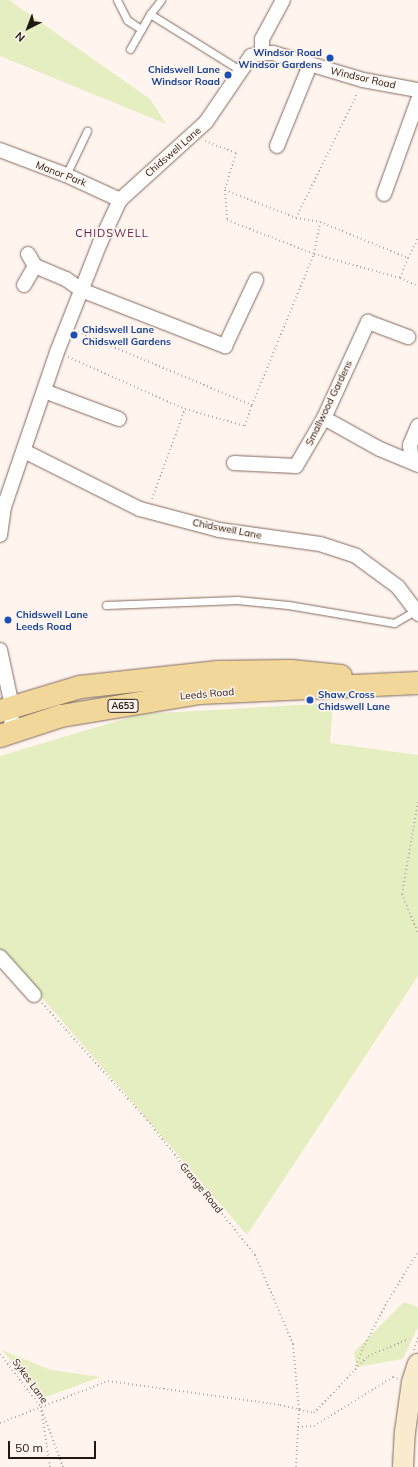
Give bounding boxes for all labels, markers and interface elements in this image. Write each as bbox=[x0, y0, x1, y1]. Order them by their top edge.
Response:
north arrow bbox=[8, 8, 48, 48]
text: N bbox=[12, 29, 28, 45]
place label: Windsor Road Windsor Gardens bbox=[238, 46, 322, 70]
marker: Windsor Road Windsor Gardens bbox=[325, 53, 335, 63]
place label: Chidswell Lane Windsor Road bbox=[148, 63, 220, 86]
street label: Windsor Road bbox=[329, 65, 397, 91]
marker: Chidswell Lane Windsor Road bbox=[223, 70, 233, 80]
street label: Chidswell Lane bbox=[143, 124, 203, 180]
street label: Manor Park bbox=[34, 159, 88, 189]
district label: CHIDSWELL bbox=[75, 226, 149, 240]
place label: Chidswell Lane Chidswell Gardens bbox=[82, 323, 171, 346]
marker: Chidswell Lane Chidswell Gardens bbox=[69, 330, 79, 340]
street label: Smallwood Gardens bbox=[303, 358, 355, 448]
street label: Chidswell Lane bbox=[191, 516, 263, 542]
place label: Chidswell Lane Leeds Road bbox=[16, 608, 88, 632]
marker: Chidswell Lane Leeds Road bbox=[3, 615, 13, 625]
street label: Leeds Road bbox=[179, 686, 235, 702]
place label: Shaw Cross Chidswell Lane bbox=[318, 688, 390, 712]
marker: Shaw Cross Chidswell Lane bbox=[305, 695, 315, 705]
road number: A653 bbox=[107, 699, 139, 713]
street label: Grange Road bbox=[177, 1160, 225, 1216]
street label: Sykes Lane bbox=[10, 1356, 50, 1406]
scale bar bbox=[10, 1433, 98, 1459]
text: 50 m bbox=[15, 1440, 43, 1455]

